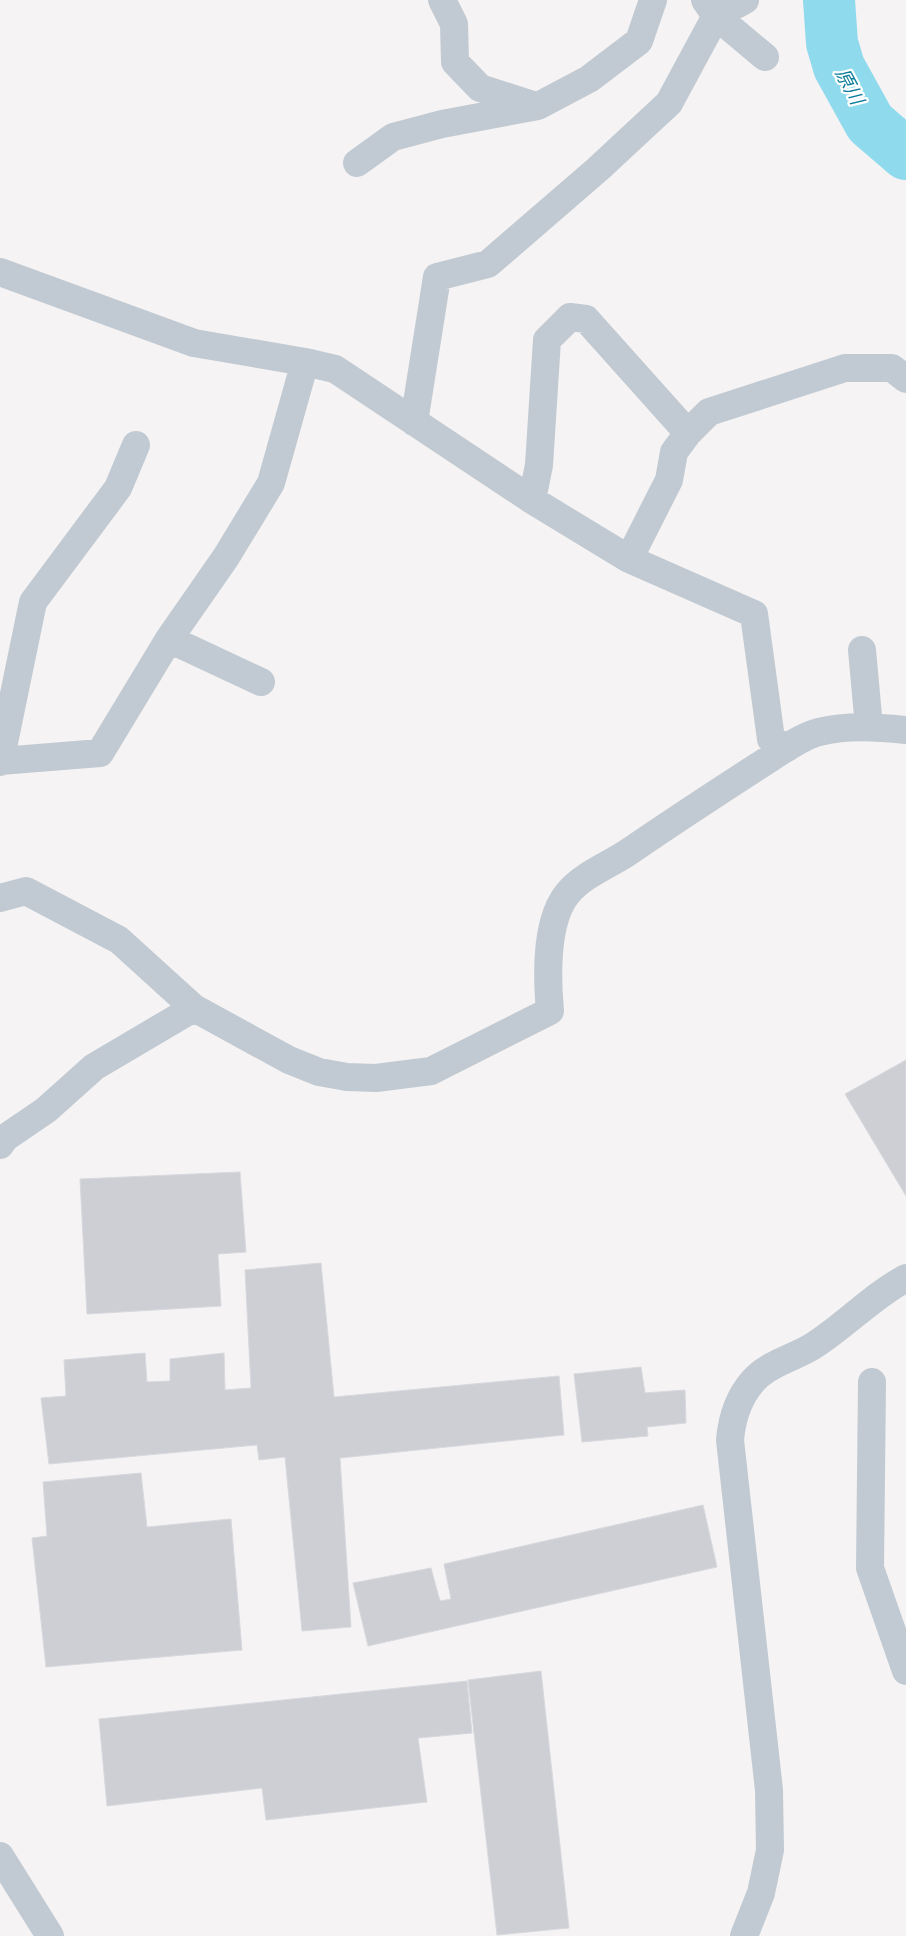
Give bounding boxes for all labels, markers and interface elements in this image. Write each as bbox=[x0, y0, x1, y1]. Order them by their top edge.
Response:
water label: 原川 bbox=[830, 64, 870, 110]

